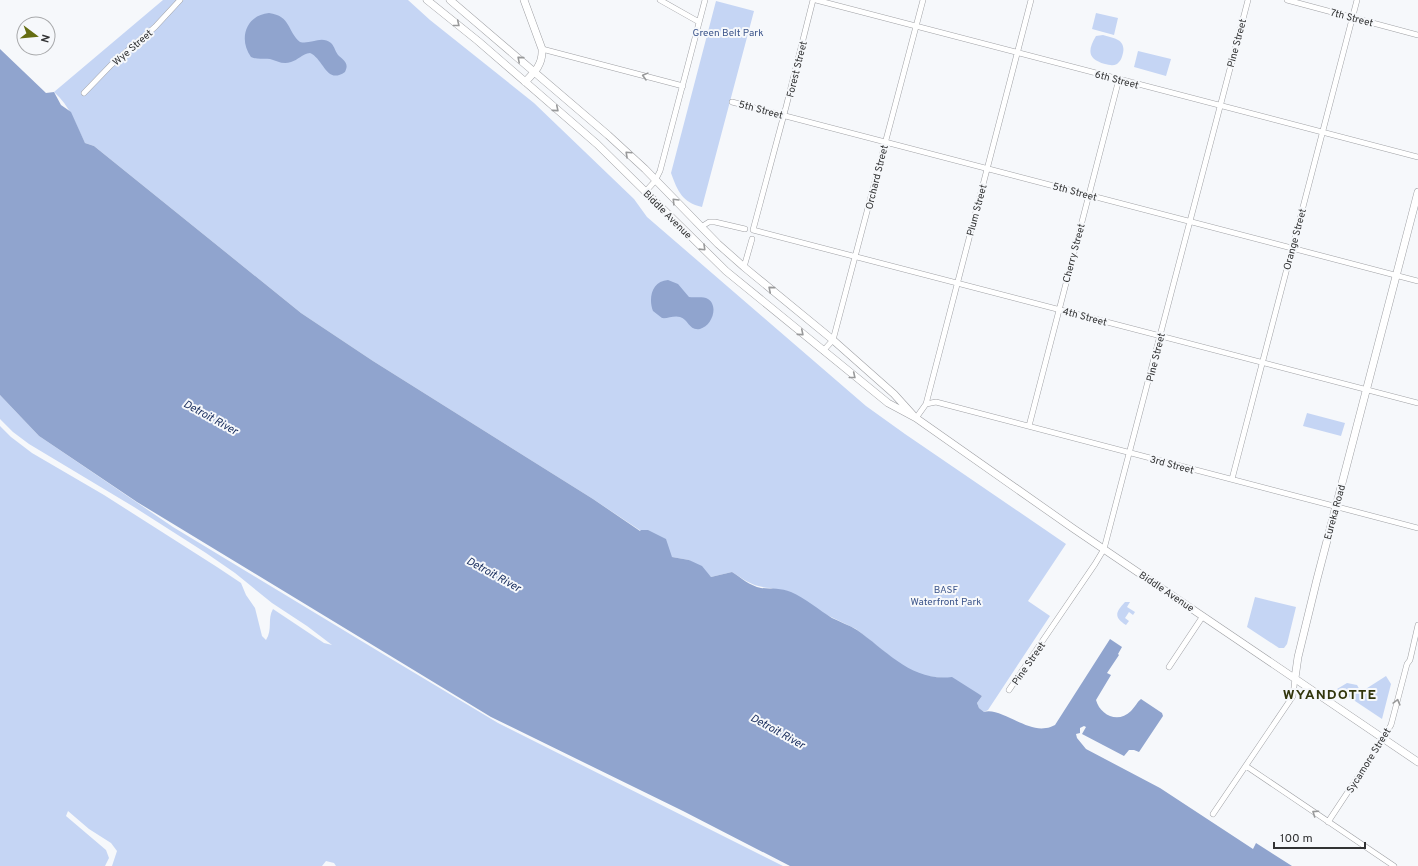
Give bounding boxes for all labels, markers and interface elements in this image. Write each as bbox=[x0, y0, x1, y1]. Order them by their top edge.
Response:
street label: 7th Street bbox=[1329, 6, 1375, 30]
north arrow bbox=[16, 16, 56, 56]
street label: Pine Street bbox=[1225, 17, 1250, 69]
one-way arrow bbox=[453, 20, 460, 27]
street label: Wye Street bbox=[110, 27, 156, 69]
park label: Green Belt Park bbox=[693, 27, 763, 40]
text: N bbox=[37, 33, 52, 44]
street label: Forest Street bbox=[784, 40, 811, 99]
one-way arrow bbox=[517, 57, 524, 64]
street label: 6th Street bbox=[1093, 68, 1140, 93]
one-way arrow bbox=[642, 72, 648, 80]
street label: 5th Street bbox=[737, 98, 784, 123]
one-way arrow bbox=[552, 104, 559, 111]
street label: Orchard Street bbox=[863, 143, 892, 211]
one-way arrow bbox=[625, 151, 633, 159]
street label: 5th Street bbox=[1051, 180, 1098, 205]
street label: Plum Street bbox=[964, 183, 991, 238]
street label: Biddle Avenue bbox=[640, 188, 694, 242]
one-way arrow bbox=[672, 198, 680, 206]
street label: Orange Street bbox=[1281, 207, 1310, 272]
street label: Cherry Street bbox=[1060, 222, 1089, 284]
one-way arrow bbox=[698, 243, 706, 251]
one-way arrow bbox=[768, 286, 775, 293]
street label: 4th Street bbox=[1061, 305, 1108, 330]
one-way arrow bbox=[797, 328, 804, 335]
street label: Pine Street bbox=[1144, 331, 1169, 383]
one-way arrow bbox=[849, 371, 856, 378]
water label: Detroit River bbox=[181, 397, 241, 439]
street label: 3rd Street bbox=[1148, 453, 1195, 478]
street label: Eureka Road bbox=[1322, 483, 1349, 541]
water label: Detroit River bbox=[464, 554, 524, 596]
street label: Biddle Avenue bbox=[1136, 569, 1196, 615]
park label: BASF Waterfront Park bbox=[910, 584, 982, 609]
street label: Pine Street bbox=[1010, 640, 1049, 688]
district label: WYANDOTTE bbox=[1283, 687, 1377, 704]
one-way arrow bbox=[1392, 699, 1401, 706]
water label: Detroit River bbox=[748, 711, 808, 753]
street label: Sycamore Street bbox=[1344, 726, 1395, 796]
one-way arrow bbox=[1312, 810, 1319, 818]
scale bar bbox=[1274, 824, 1365, 850]
text: 100 m bbox=[1280, 831, 1313, 847]

